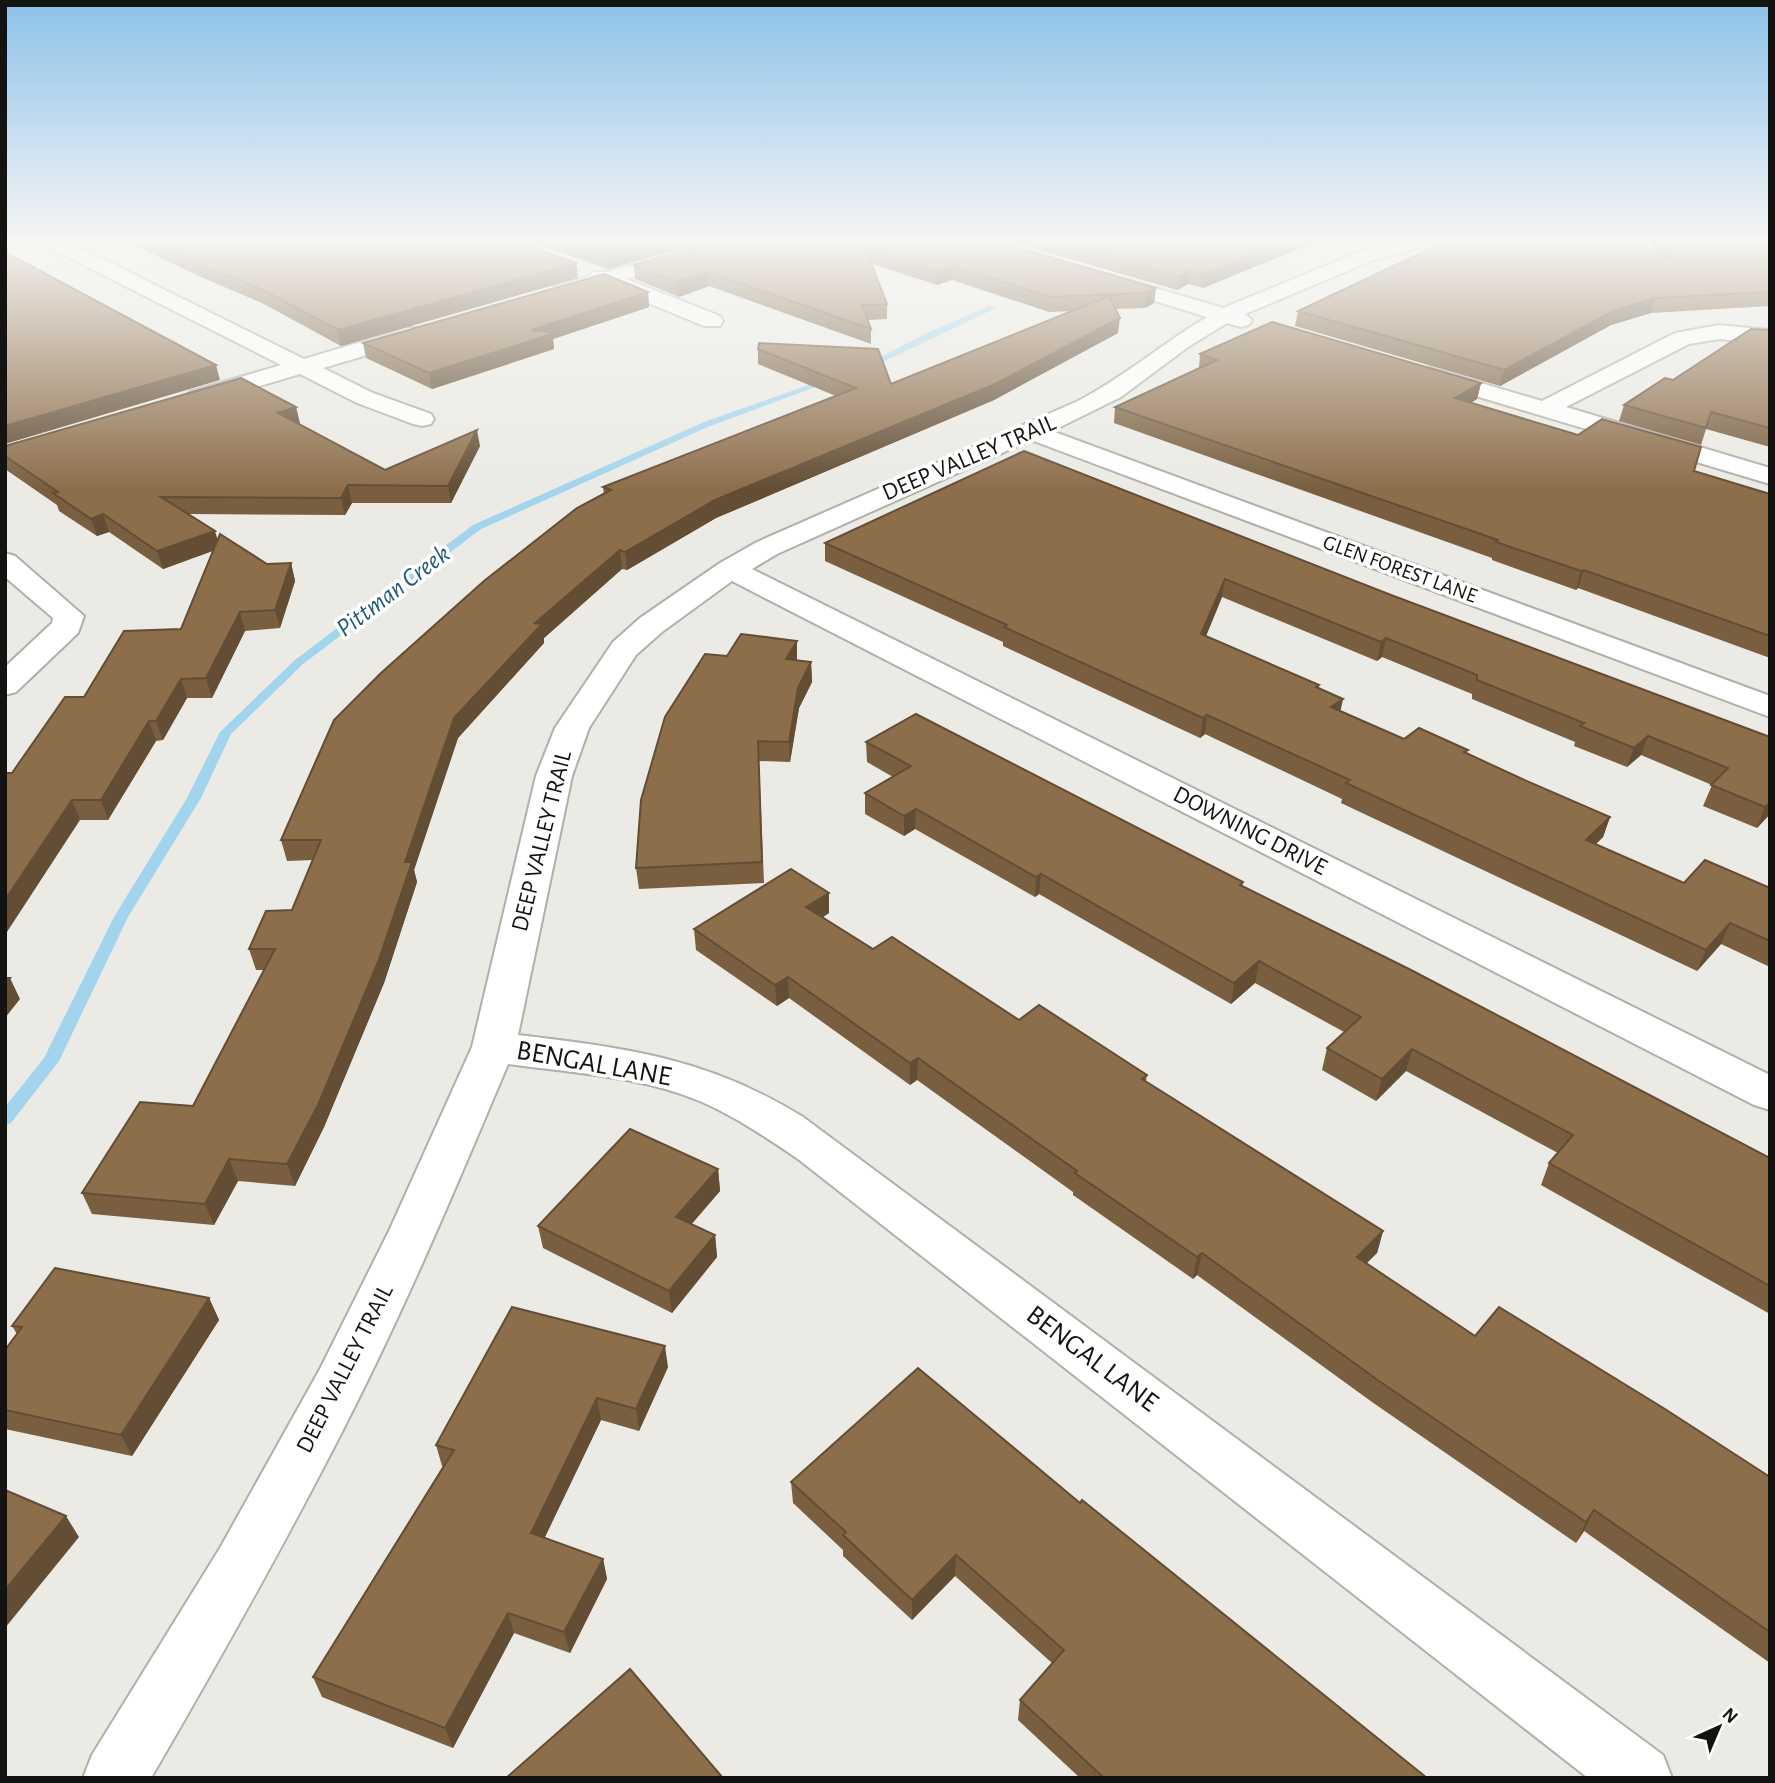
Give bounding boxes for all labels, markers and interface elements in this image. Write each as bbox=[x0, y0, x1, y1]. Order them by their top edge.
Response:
street label: DEEP VALLEY TRAIL bbox=[879, 411, 1059, 505]
street label: GLEN FOREST LANE bbox=[1320, 531, 1480, 607]
water label: Pittman Creek bbox=[332, 540, 454, 642]
street label: DEEP VALLEY TRAIL bbox=[508, 748, 576, 934]
street label: DOWNING DRIVE bbox=[1169, 782, 1331, 880]
street label: BENGAL LANE bbox=[514, 1037, 674, 1091]
street label: DEEP VALLEY TRAIL bbox=[292, 1281, 398, 1457]
street label: BENGAL LANE bbox=[1021, 1301, 1163, 1417]
north arrow bbox=[1684, 1692, 1754, 1762]
text: N bbox=[1718, 1704, 1741, 1727]

